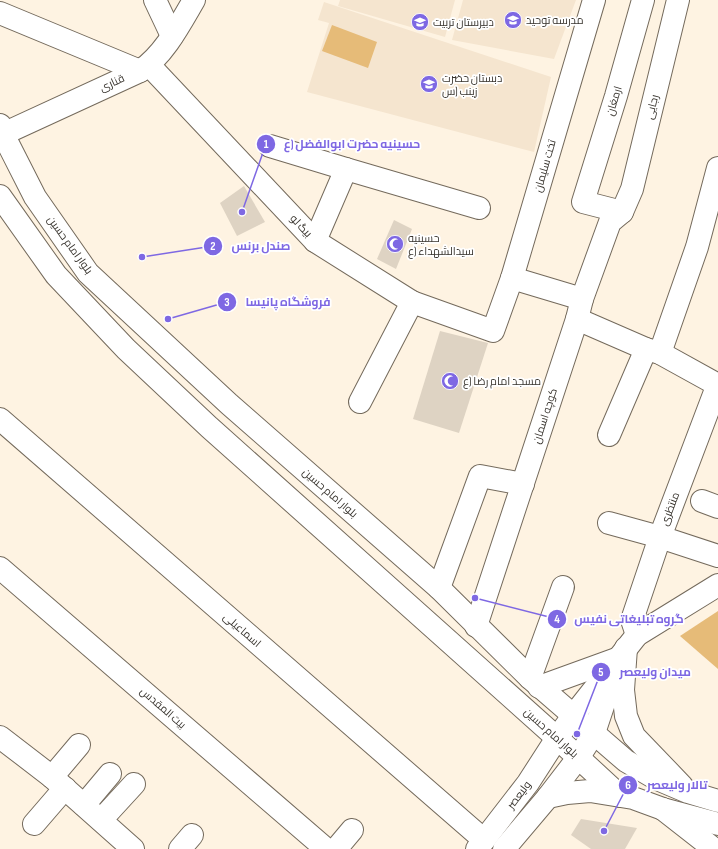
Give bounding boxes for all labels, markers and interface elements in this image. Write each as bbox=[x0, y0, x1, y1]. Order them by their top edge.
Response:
school or university icon: مدرسه توحید bbox=[503, 10, 523, 30]
school or university icon: دبیرستان تربیت bbox=[410, 12, 430, 32]
place label: مدرسه توحید bbox=[526, 14, 584, 27]
place label: دبیرستان تربیت bbox=[433, 16, 494, 29]
street label: قناری bbox=[98, 72, 126, 94]
place label: دبستان حضرت زینب (س bbox=[442, 72, 502, 98]
school or university icon: دبستان حضرت زینب (س bbox=[419, 74, 439, 94]
street label: ارمغان bbox=[603, 85, 625, 117]
street label: رجایی bbox=[643, 93, 661, 121]
callout: حسینیه حضرت ابوالفضل (ع bbox=[256, 132, 428, 156]
text: 1 bbox=[264, 137, 269, 152]
text: حسینیه حضرت ابوالفضل (ع bbox=[284, 137, 420, 153]
street label: تخت سلیمان bbox=[531, 138, 559, 194]
street label: بیگ لو bbox=[287, 212, 315, 240]
street label: بلوار امام حسین bbox=[44, 213, 95, 277]
place label: حسینیه سیدالشهداء (ع bbox=[408, 232, 474, 259]
callout: صندل برنس bbox=[203, 234, 298, 258]
mosque icon: حسینیه سیدالشهداء (ع bbox=[385, 234, 405, 254]
text: 2 bbox=[210, 239, 216, 254]
text: صندل برنس bbox=[232, 239, 290, 254]
callout: فروشگاه پانیسا bbox=[217, 290, 338, 314]
text: 3 bbox=[224, 295, 230, 310]
text: فروشگاه پانیسا bbox=[246, 295, 330, 311]
mosque icon: مسجد امام رضا (ع bbox=[440, 371, 460, 391]
place label: مسجد امام رضا (ع bbox=[463, 375, 541, 389]
street label: کوچه اسمان bbox=[530, 387, 560, 445]
street label: بلوار امام حسین bbox=[299, 466, 360, 521]
street label: منتظری bbox=[658, 490, 682, 528]
callout: گروه تبلیغاتی نفیس bbox=[547, 607, 692, 631]
street label: اسماعیلی bbox=[221, 610, 263, 650]
text: 4 bbox=[554, 612, 560, 627]
text: گروه تبلیغاتی نفیس bbox=[574, 612, 684, 627]
callout: میدان ولیعصر bbox=[591, 660, 699, 684]
text: 5 bbox=[598, 665, 604, 680]
text: میدان ولیعصر bbox=[618, 665, 691, 680]
street label: بیت المقدس bbox=[137, 685, 189, 731]
street label: بلوار امام حسین bbox=[520, 705, 581, 762]
callout: تالار ولیعصر bbox=[618, 773, 715, 797]
street label: ولیعصر bbox=[504, 778, 534, 812]
text: 6 bbox=[625, 778, 631, 793]
text: تالار ولیعصر bbox=[646, 778, 708, 793]

